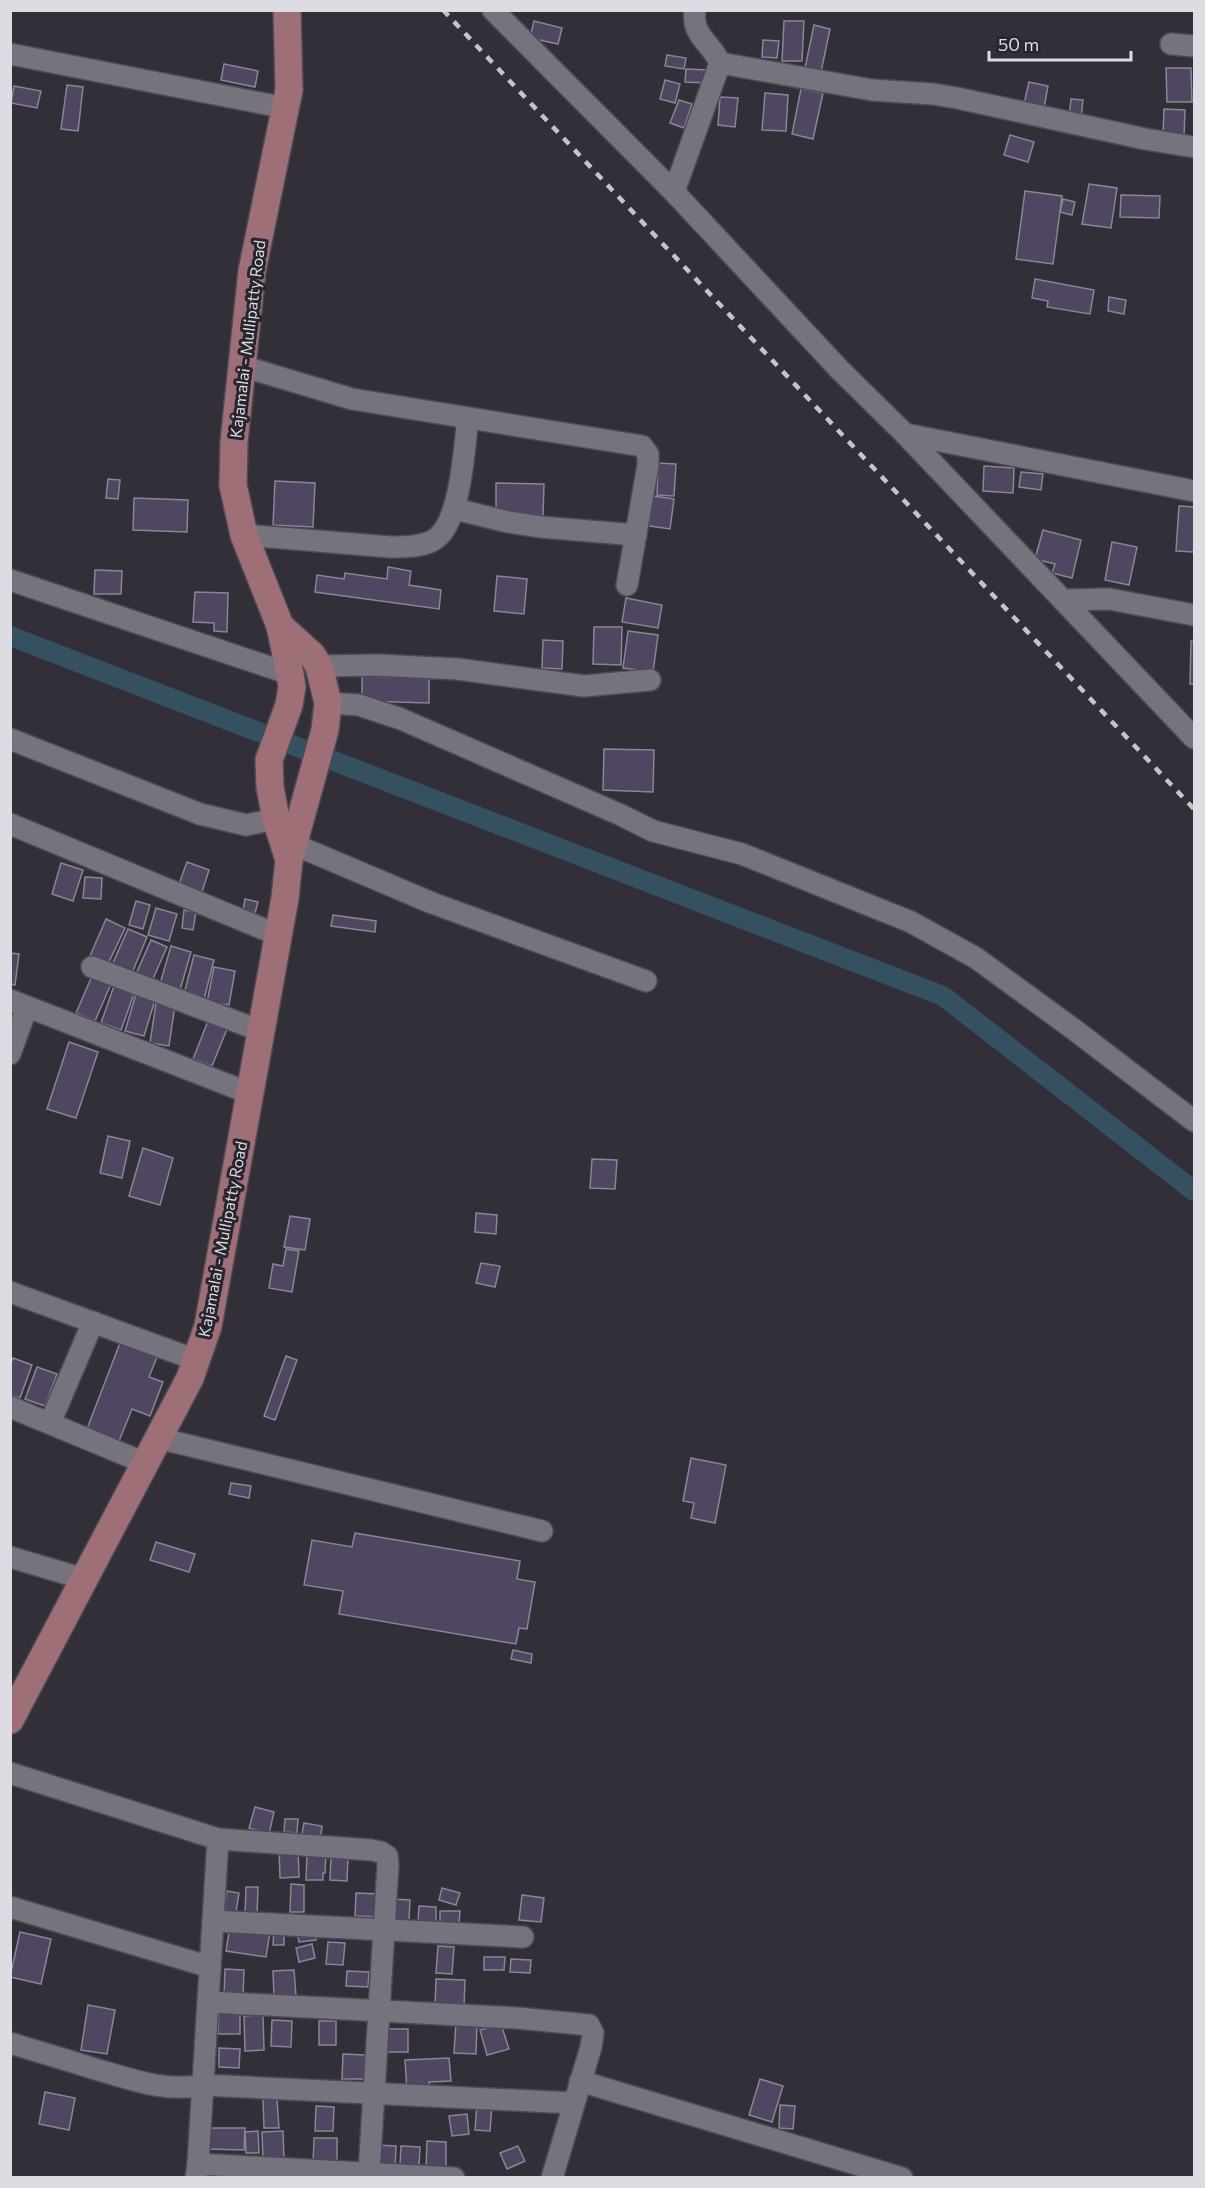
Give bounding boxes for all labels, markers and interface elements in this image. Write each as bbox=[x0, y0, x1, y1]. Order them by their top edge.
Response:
scale bar bbox=[989, 24, 1132, 62]
text: 50 m bbox=[998, 33, 1039, 55]
street label: Kajamalai - Mullipatty Road bbox=[225, 239, 269, 439]
street label: Kajamalai - Mullipatty Road bbox=[194, 1139, 250, 1339]

